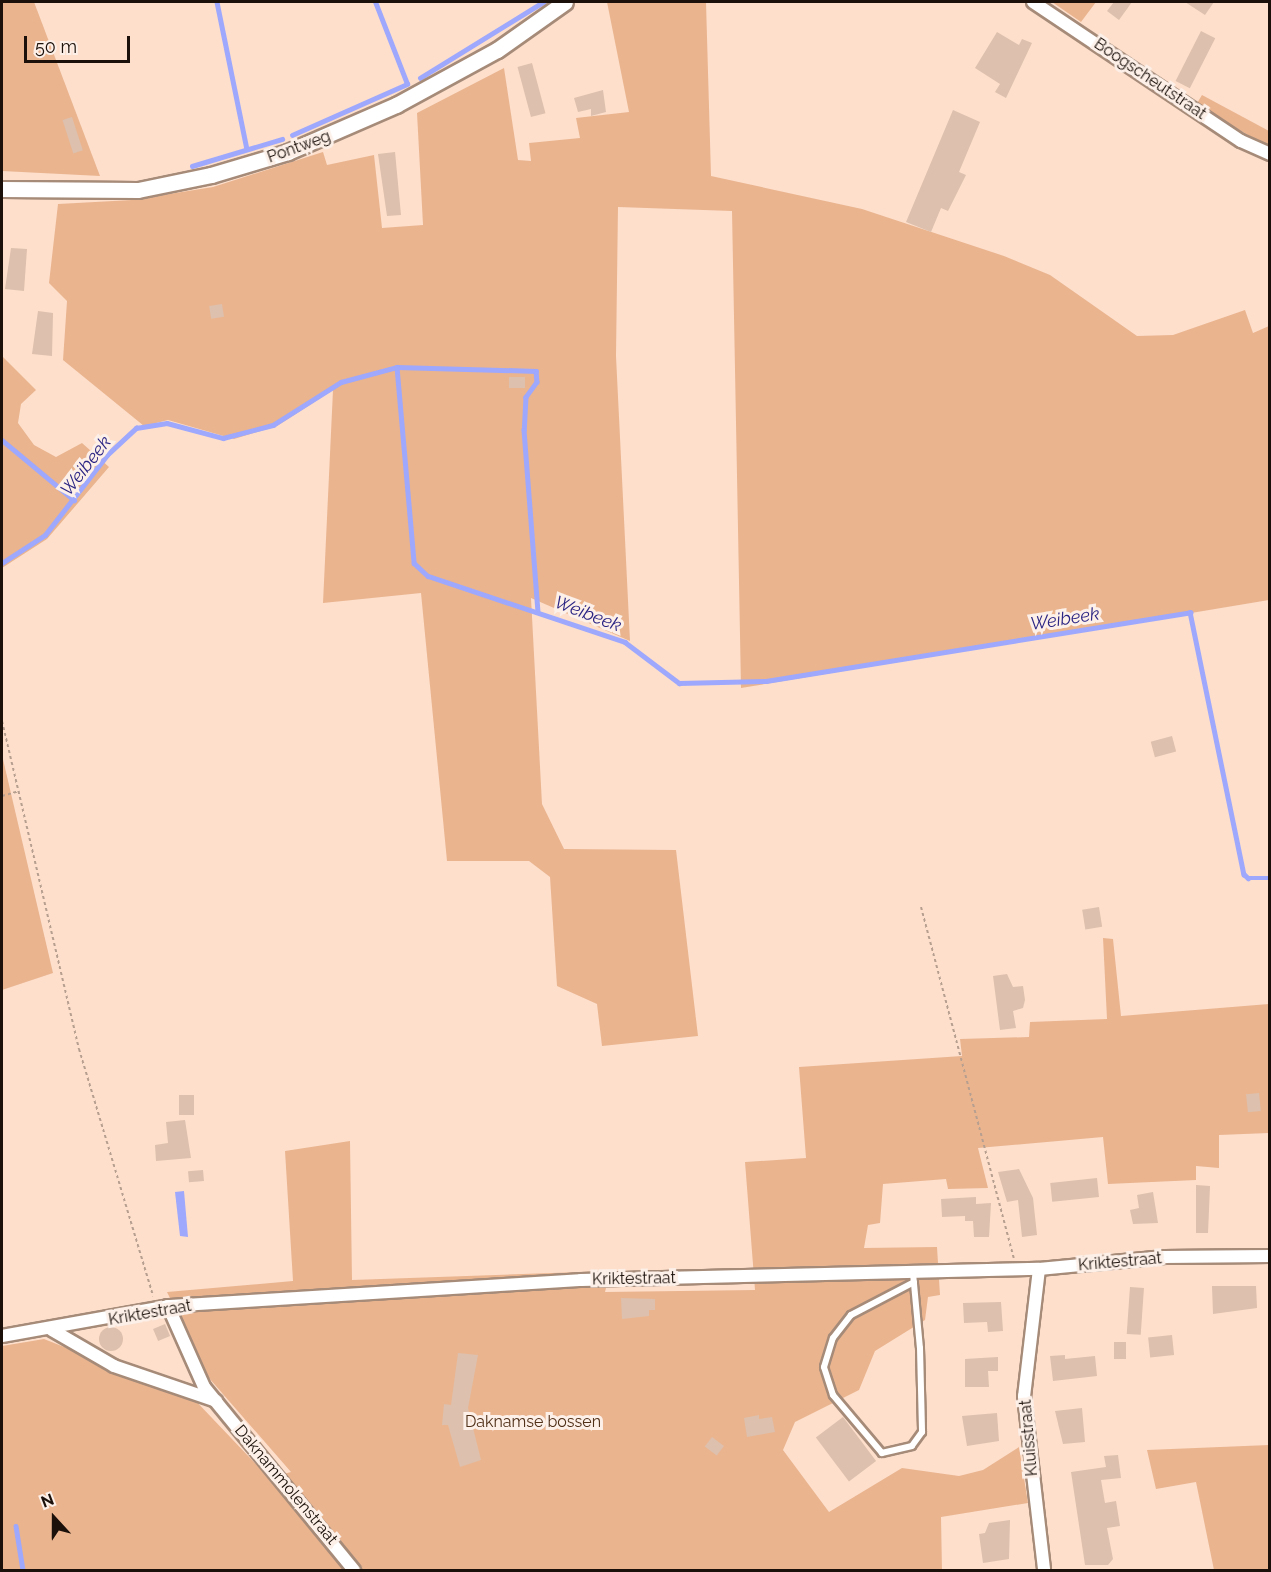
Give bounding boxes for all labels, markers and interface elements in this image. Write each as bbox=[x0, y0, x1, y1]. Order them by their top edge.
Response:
scale bar bbox=[27, 24, 134, 62]
street label: Boogscheutstraat bbox=[1090, 34, 1210, 124]
text: 50 m bbox=[35, 36, 77, 57]
street label: Pontweg bbox=[265, 127, 333, 167]
water label: Weibeek bbox=[56, 432, 116, 500]
water label: Weibeek bbox=[551, 591, 625, 637]
water label: Weibeek bbox=[1029, 603, 1101, 635]
street label: Kriktestraat bbox=[1077, 1249, 1163, 1275]
street label: Kriktestraat bbox=[592, 1269, 676, 1289]
street label: Kriktestraat bbox=[107, 1296, 193, 1330]
street label: Kluisstraat bbox=[1016, 1399, 1042, 1477]
park label: Daknamse bossen bbox=[465, 1412, 601, 1432]
street label: Daknammolenstraat bbox=[230, 1421, 342, 1549]
north arrow bbox=[24, 1488, 84, 1548]
text: N bbox=[38, 1490, 56, 1512]

